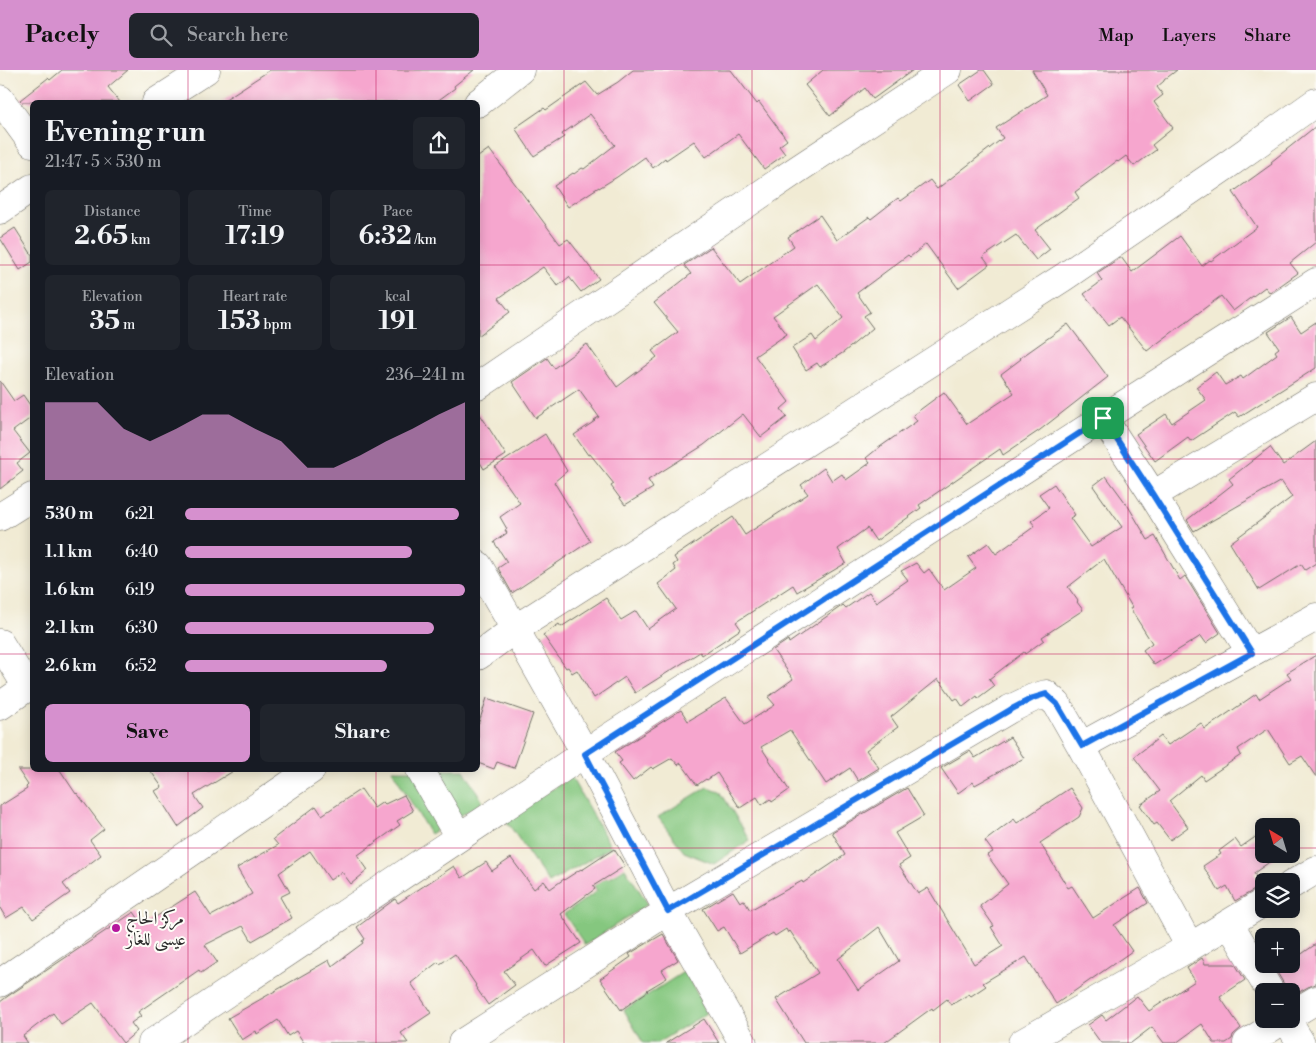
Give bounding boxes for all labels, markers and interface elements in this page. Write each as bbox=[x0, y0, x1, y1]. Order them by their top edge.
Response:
search box bbox=[129, 13, 479, 58]
text: Pacely bbox=[25, 20, 99, 50]
icon: search bbox=[147, 21, 175, 49]
text: Search here bbox=[187, 23, 288, 47]
text: Map bbox=[1099, 24, 1134, 47]
text: Layers bbox=[1162, 24, 1216, 47]
text: Share bbox=[1244, 24, 1291, 47]
text: Evening run bbox=[45, 115, 206, 150]
button: share bbox=[413, 117, 465, 169]
text: 21:47 · 5 × 530 m bbox=[45, 152, 161, 172]
text: Distance bbox=[84, 203, 141, 221]
text: Time bbox=[238, 203, 272, 221]
text: Pace bbox=[383, 203, 413, 221]
text: 2.65 bbox=[74, 221, 128, 252]
text: 17:19 bbox=[225, 221, 285, 252]
text: 6:32 bbox=[358, 221, 412, 252]
text: km bbox=[128, 231, 150, 249]
text: /km bbox=[412, 231, 437, 249]
text: Elevation bbox=[82, 288, 143, 306]
text: Heart rate bbox=[223, 288, 287, 306]
text: kcal bbox=[385, 288, 410, 306]
text: 35 bbox=[89, 306, 120, 337]
text: 153 bbox=[218, 306, 261, 337]
text: 191 bbox=[378, 306, 417, 337]
text: m bbox=[120, 316, 135, 334]
text: bpm bbox=[261, 316, 292, 334]
text: Elevation bbox=[45, 365, 114, 385]
text: 236–241 m bbox=[386, 365, 465, 385]
pin bbox=[1082, 397, 1124, 439]
icon: arrive bbox=[1089, 404, 1117, 432]
text: 530 m bbox=[45, 504, 93, 524]
text: 6:21 bbox=[125, 504, 155, 524]
text: 1.1 km bbox=[45, 542, 92, 562]
text: 6:40 bbox=[125, 542, 158, 562]
text: 1.6 km bbox=[45, 580, 94, 600]
text: 6:19 bbox=[125, 580, 154, 600]
text: 2.1 km bbox=[45, 618, 94, 638]
text: 6:30 bbox=[125, 618, 158, 638]
text: 2.6 km bbox=[45, 656, 96, 676]
text: 6:52 bbox=[125, 656, 156, 676]
button: Save bbox=[45, 704, 250, 762]
button: Share bbox=[260, 704, 465, 762]
north arrow bbox=[1255, 818, 1300, 862]
map controls bbox=[1255, 818, 1300, 1028]
button: layers bbox=[1255, 873, 1300, 918]
place label: مركز الحاج عيسى للغاز bbox=[124, 907, 186, 952]
marker: مركز الحاج عيسى للغاز bbox=[110, 922, 122, 934]
button: + bbox=[1255, 928, 1300, 973]
button: − bbox=[1255, 983, 1300, 1028]

